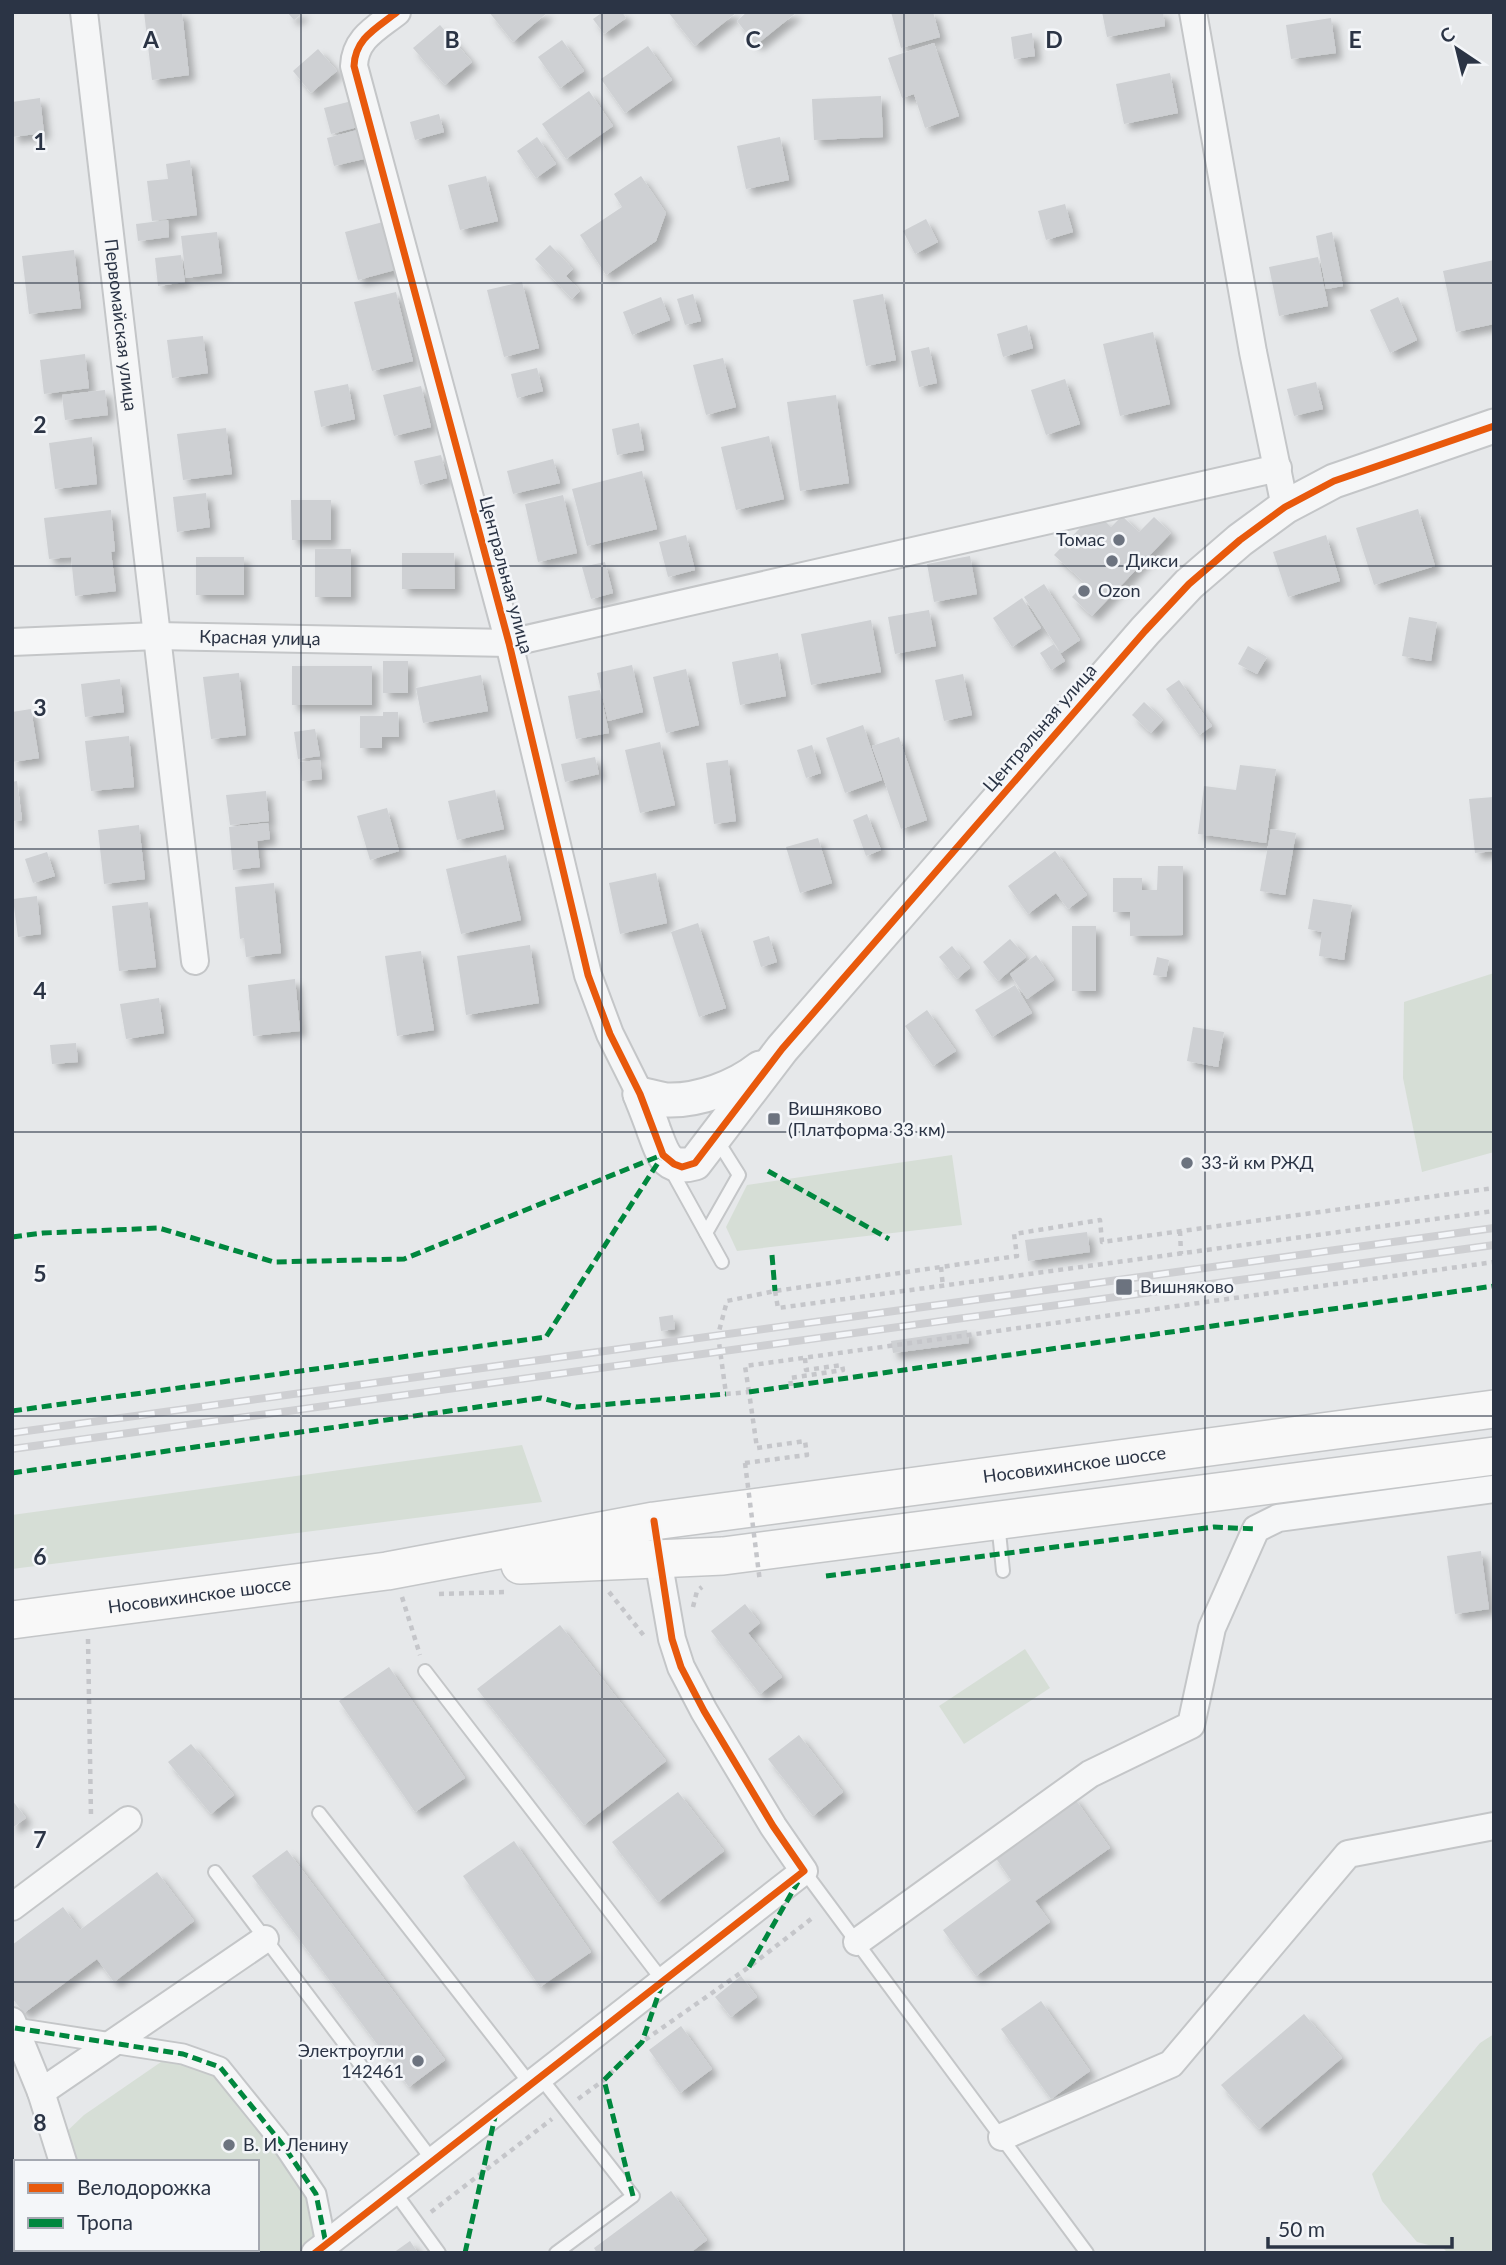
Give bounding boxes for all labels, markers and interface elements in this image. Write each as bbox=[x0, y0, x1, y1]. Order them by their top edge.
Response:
north arrow bbox=[1422, 14, 1492, 84]
text: С bbox=[1435, 21, 1459, 48]
text: A bbox=[142, 25, 160, 53]
text: B bbox=[444, 25, 460, 53]
text: C bbox=[745, 25, 761, 53]
text: D bbox=[1045, 25, 1063, 53]
text: E bbox=[1348, 25, 1362, 53]
text: 1 bbox=[33, 127, 47, 155]
street label: Первомайская улица bbox=[101, 237, 143, 412]
text: 2 bbox=[33, 410, 47, 438]
street label: Центральная улица bbox=[475, 494, 539, 656]
place label: Томас bbox=[1056, 528, 1105, 550]
marker: Томас bbox=[1111, 532, 1127, 548]
place label: Дикси bbox=[1126, 549, 1178, 571]
marker: Дикси bbox=[1104, 553, 1120, 569]
place label: Ozon bbox=[1098, 579, 1140, 601]
marker: Ozon bbox=[1076, 583, 1092, 599]
street label: Красная улица bbox=[199, 625, 321, 649]
street label: Центральная улица bbox=[978, 659, 1101, 796]
text: 3 bbox=[33, 693, 47, 721]
text: 4 bbox=[33, 976, 47, 1004]
place label: Вишняково (Платформа 33 км) bbox=[788, 1097, 945, 1140]
marker: Вишняково (Платформа 33 км) bbox=[766, 1111, 782, 1127]
place label: 33-й км РЖД bbox=[1201, 1151, 1314, 1173]
marker: 33-й км РЖД bbox=[1179, 1155, 1195, 1171]
text: 5 bbox=[33, 1259, 47, 1287]
place label: Вишняково bbox=[1140, 1275, 1234, 1297]
marker: Вишняково bbox=[1114, 1277, 1134, 1297]
street label: Носовихинское шоссе bbox=[981, 1441, 1167, 1487]
text: 6 bbox=[33, 1542, 47, 1570]
street label: Носовихинское шоссе bbox=[106, 1572, 292, 1617]
text: 7 bbox=[33, 1825, 47, 1853]
place label: Электроугли 142461 bbox=[298, 2039, 404, 2082]
marker: Электроугли 142461 bbox=[410, 2053, 426, 2069]
text: 8 bbox=[33, 2108, 47, 2136]
place label: В. И. Ленину bbox=[243, 2133, 349, 2155]
marker: В. И. Ленину bbox=[221, 2137, 237, 2153]
legend bbox=[14, 2160, 259, 2251]
text: Велодорожка bbox=[77, 2174, 211, 2199]
scale bar bbox=[1268, 2206, 1452, 2250]
text: Тропа bbox=[77, 2209, 133, 2234]
text: 50 m bbox=[1278, 2216, 1325, 2241]

